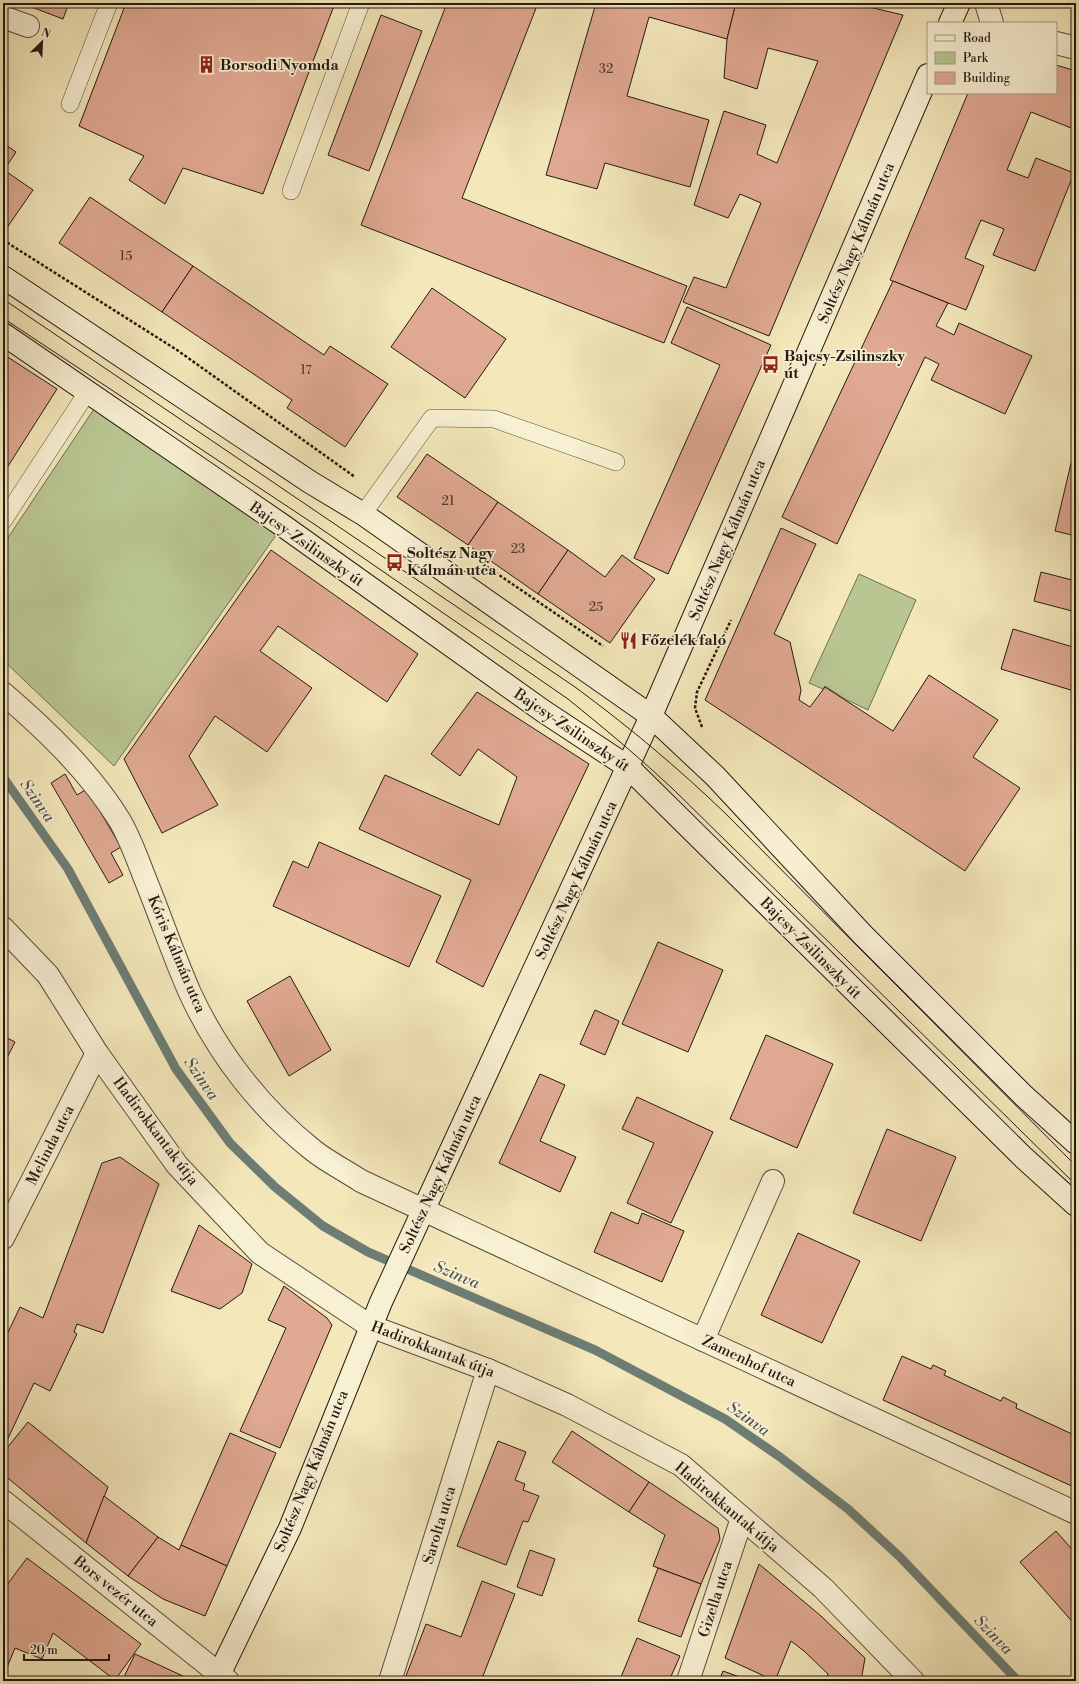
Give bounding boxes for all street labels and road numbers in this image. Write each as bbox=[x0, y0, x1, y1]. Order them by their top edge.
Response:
street label: Soltész Nagy Kálmán utca bbox=[814, 160, 899, 327]
street label: Soltész Nagy Kálmán utca bbox=[685, 457, 770, 624]
street label: Bajcsy-Zsilinszky út bbox=[245, 497, 368, 591]
street label: Bajcsy-Zsilinszky út bbox=[509, 684, 634, 777]
street label: Soltész Nagy Kálmán utca bbox=[531, 797, 622, 963]
street label: Kóris Kálmán utca bbox=[143, 893, 210, 1016]
street label: Bajcsy-Zsilinszky út bbox=[755, 893, 866, 1003]
street label: Hadirokkantak útja bbox=[109, 1073, 203, 1190]
street label: Soltész Nagy Kálmán utca bbox=[395, 1091, 486, 1257]
street label: Melinda utca bbox=[22, 1102, 79, 1188]
street label: Hadirokkantak útja bbox=[368, 1317, 498, 1382]
street label: Zamenhof utca bbox=[699, 1331, 799, 1392]
street label: Soltész Nagy Kálmán utca bbox=[270, 1387, 353, 1555]
street label: Hadirokkantak útja bbox=[670, 1458, 783, 1557]
street label: Sarolta utca bbox=[419, 1484, 460, 1566]
street label: Bors vezér utca bbox=[69, 1551, 162, 1631]
street label: Gizella utca bbox=[694, 1558, 737, 1640]

